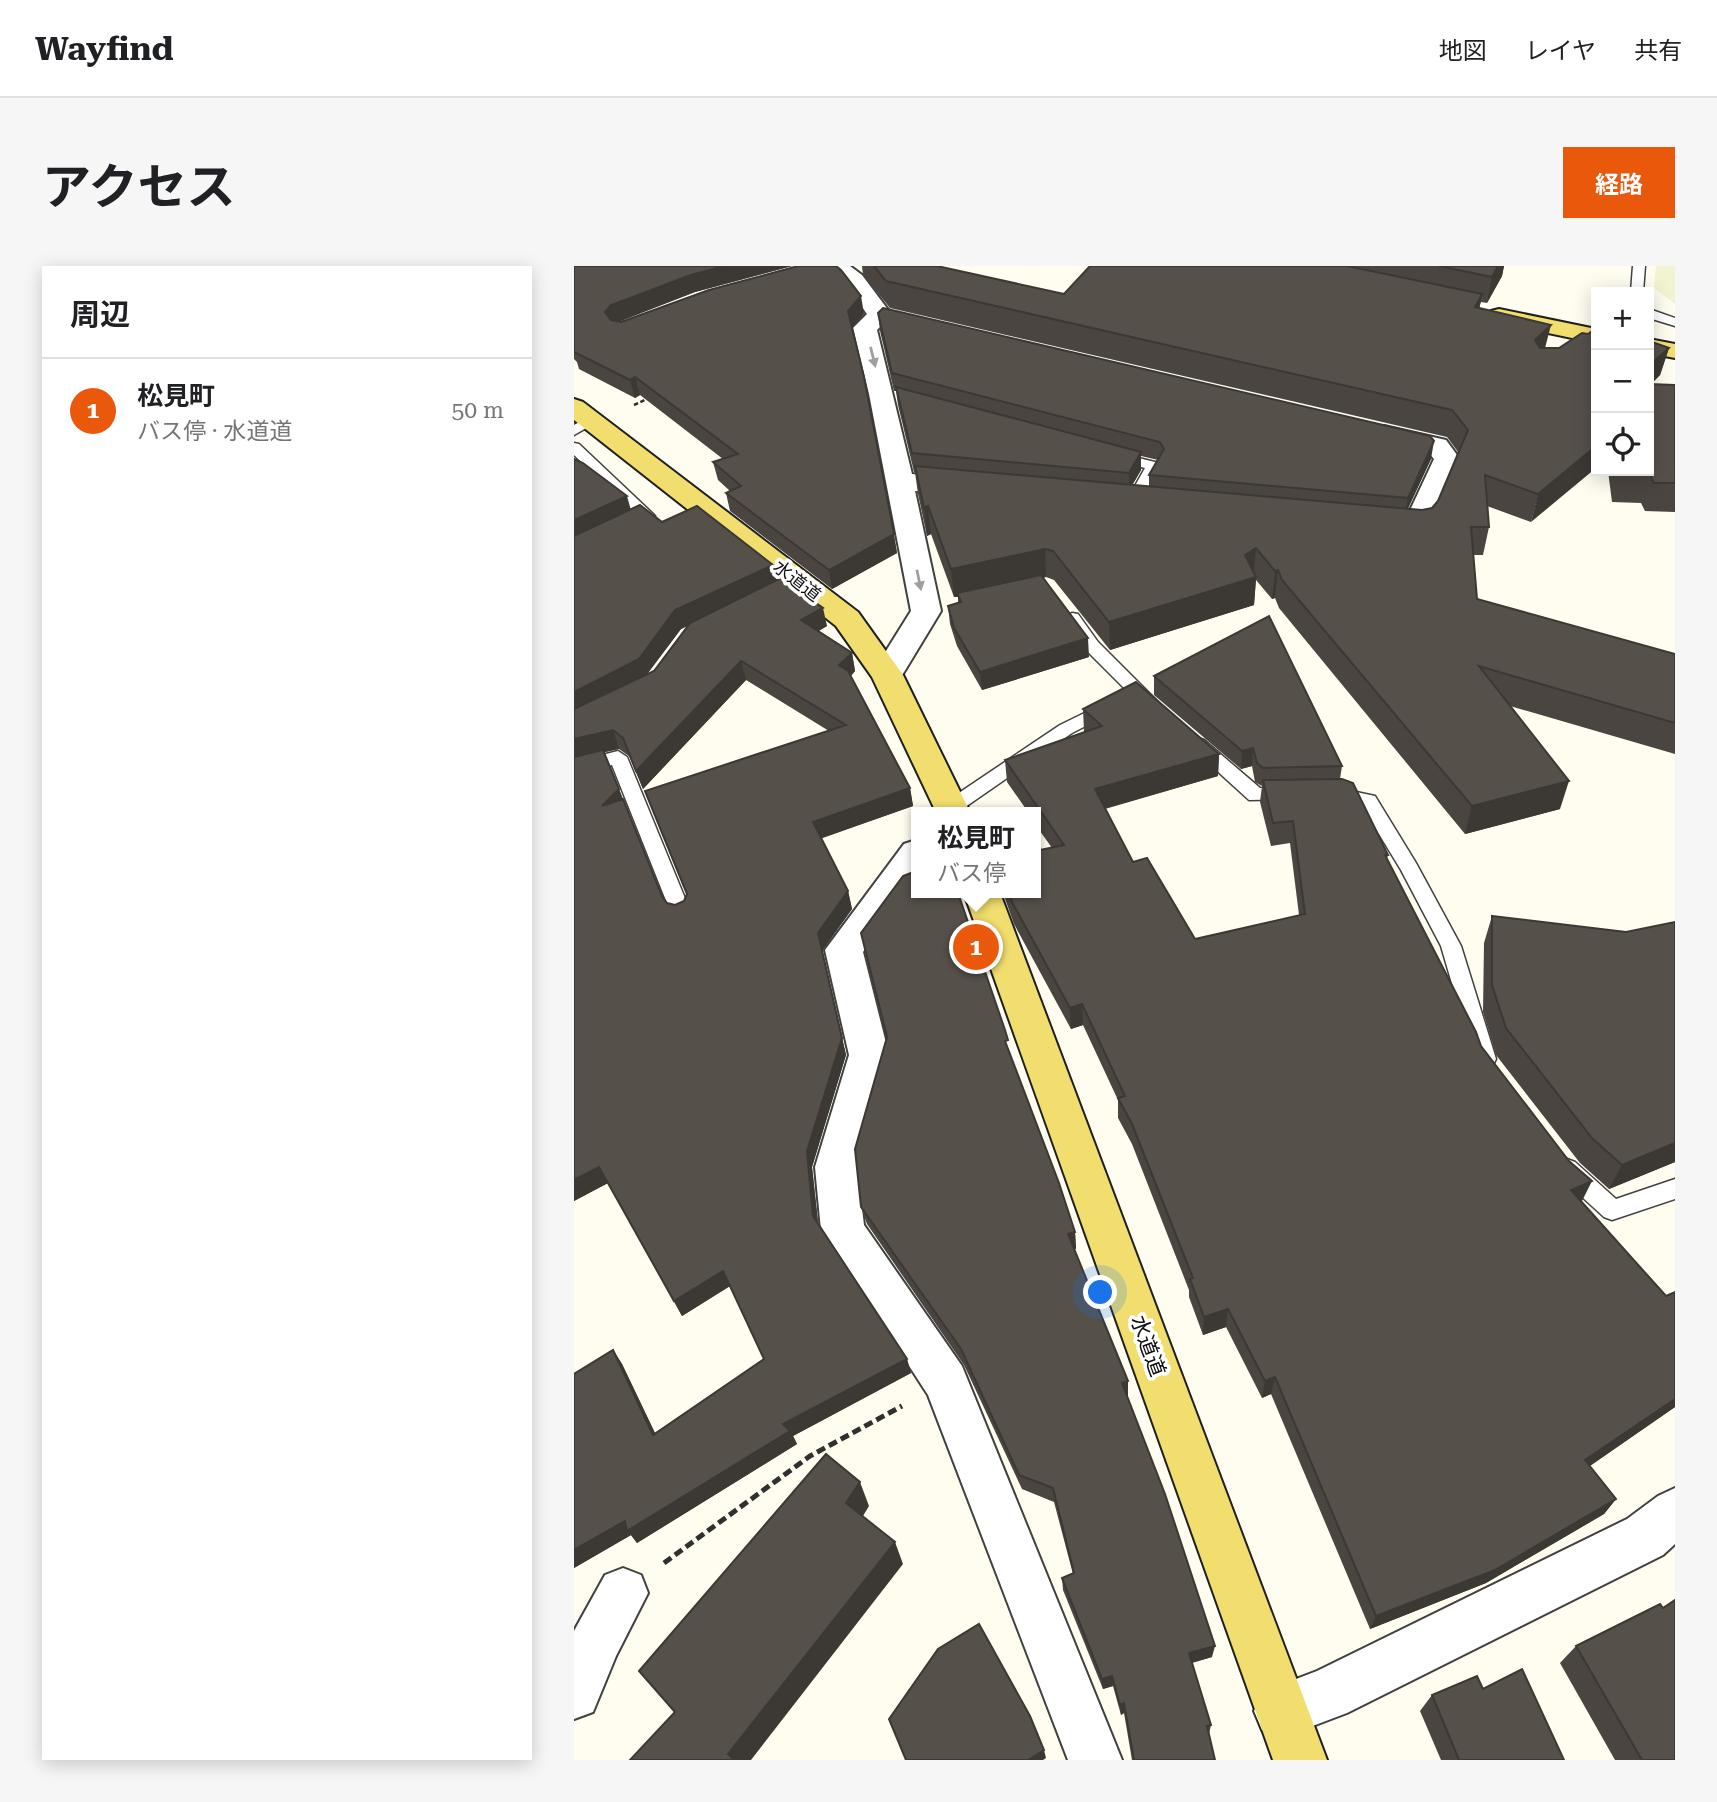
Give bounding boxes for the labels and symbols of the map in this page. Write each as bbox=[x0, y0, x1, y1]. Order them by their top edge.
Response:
one-way arrow bbox=[868, 346, 879, 368]
street label: 水道道 bbox=[770, 556, 825, 606]
one-way arrow bbox=[914, 569, 925, 591]
pin: 1 bbox=[953, 921, 999, 973]
your location bbox=[1083, 1275, 1117, 1309]
street label: 水道道 bbox=[1126, 1312, 1170, 1380]

